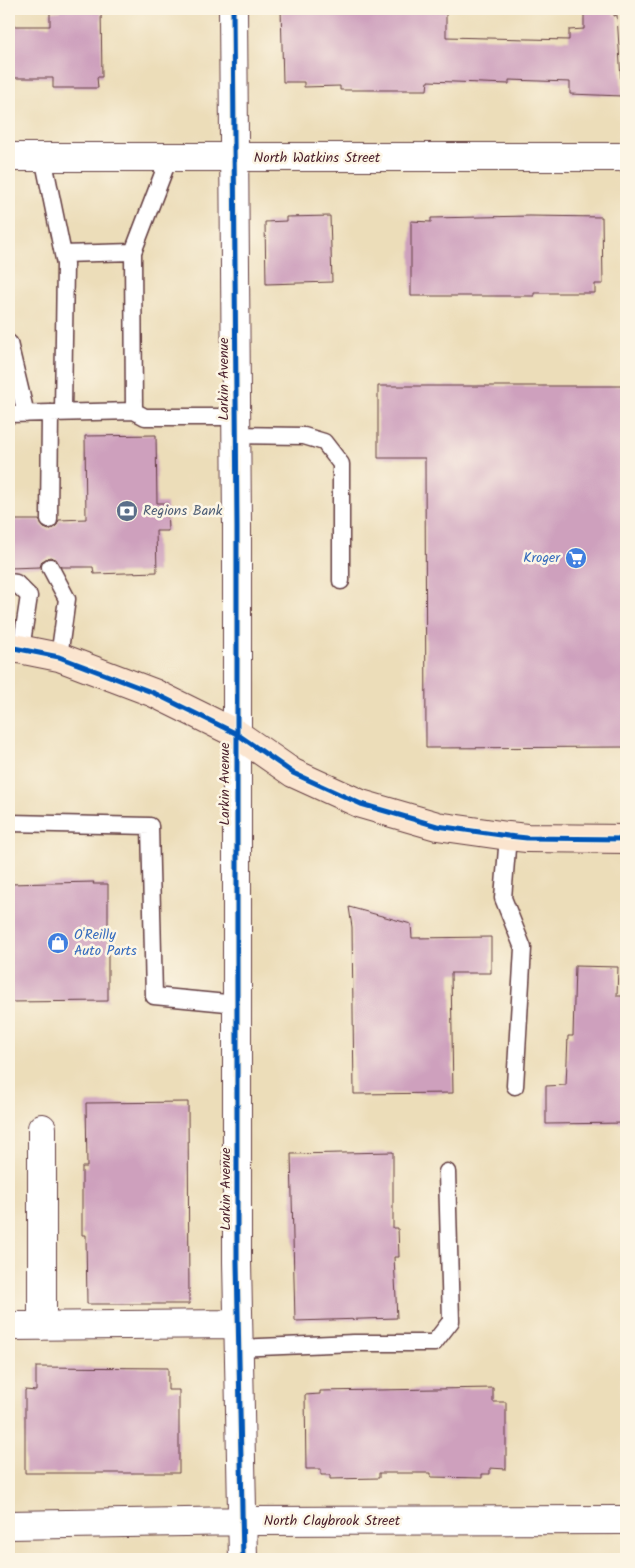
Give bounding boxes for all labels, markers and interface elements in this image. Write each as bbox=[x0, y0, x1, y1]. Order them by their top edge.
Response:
street label: North Watkins Street bbox=[254, 147, 381, 169]
street label: Larkin Avenue bbox=[213, 337, 235, 421]
bank icon: Regions Bank bbox=[115, 499, 139, 523]
place label: Regions Bank bbox=[143, 500, 223, 522]
supermarket icon: Kroger bbox=[564, 546, 588, 570]
place label: Kroger bbox=[523, 547, 561, 569]
street label: Larkin Avenue bbox=[214, 742, 236, 826]
place label: O'Reilly Auto Parts bbox=[74, 924, 137, 962]
shop icon: O'Reilly Auto Parts bbox=[46, 931, 70, 955]
street label: Larkin Avenue bbox=[215, 1147, 237, 1231]
street label: North Claybrook Street bbox=[264, 1510, 401, 1532]

